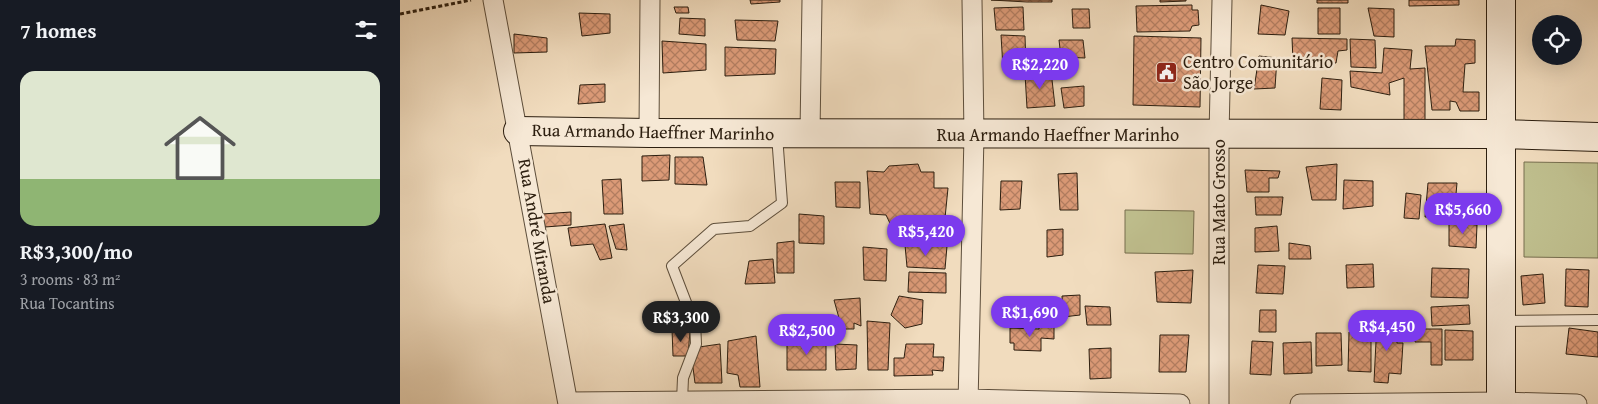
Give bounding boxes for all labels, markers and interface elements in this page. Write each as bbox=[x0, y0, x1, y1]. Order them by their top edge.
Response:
text: 7 homes bbox=[20, 15, 96, 46]
map controls bbox=[1532, 15, 1582, 65]
button: locate bbox=[1532, 15, 1582, 65]
icon: filters bbox=[352, 16, 380, 44]
pin: R$2,220 bbox=[994, 48, 1086, 90]
place label: Centro Comunitário São Jorge bbox=[1183, 48, 1333, 96]
text: R$2,220 bbox=[1012, 52, 1068, 76]
public building icon: Centro Comunitário São Jorge bbox=[1155, 60, 1179, 84]
icon: home bbox=[155, 103, 245, 193]
street label: Rua Armando Haeffner Marinho bbox=[532, 116, 774, 147]
street label: Rua Armando Haeffner Marinho bbox=[937, 121, 1179, 148]
street label: Rua Mato Grosso bbox=[1205, 139, 1232, 265]
street label: Rua André Miranda bbox=[511, 156, 564, 306]
pin: R$5,660 bbox=[1417, 192, 1509, 235]
text: R$5,660 bbox=[1435, 197, 1491, 221]
pin: R$5,420 bbox=[880, 214, 972, 257]
text: R$5,420 bbox=[898, 219, 954, 243]
text: R$3,300/mo bbox=[20, 236, 133, 267]
text: 3 rooms · 83 m² bbox=[20, 267, 120, 291]
text: Rua Tocantins bbox=[20, 291, 115, 315]
pin: R$1,690 bbox=[984, 296, 1076, 338]
pin: R$3,300 bbox=[635, 300, 727, 343]
text: R$1,690 bbox=[1002, 300, 1058, 324]
text: R$3,300 bbox=[653, 305, 709, 329]
pin: R$4,450 bbox=[1341, 310, 1433, 352]
pin: R$2,500 bbox=[761, 314, 853, 356]
text: R$4,450 bbox=[1359, 314, 1415, 338]
text: R$2,500 bbox=[779, 318, 835, 342]

